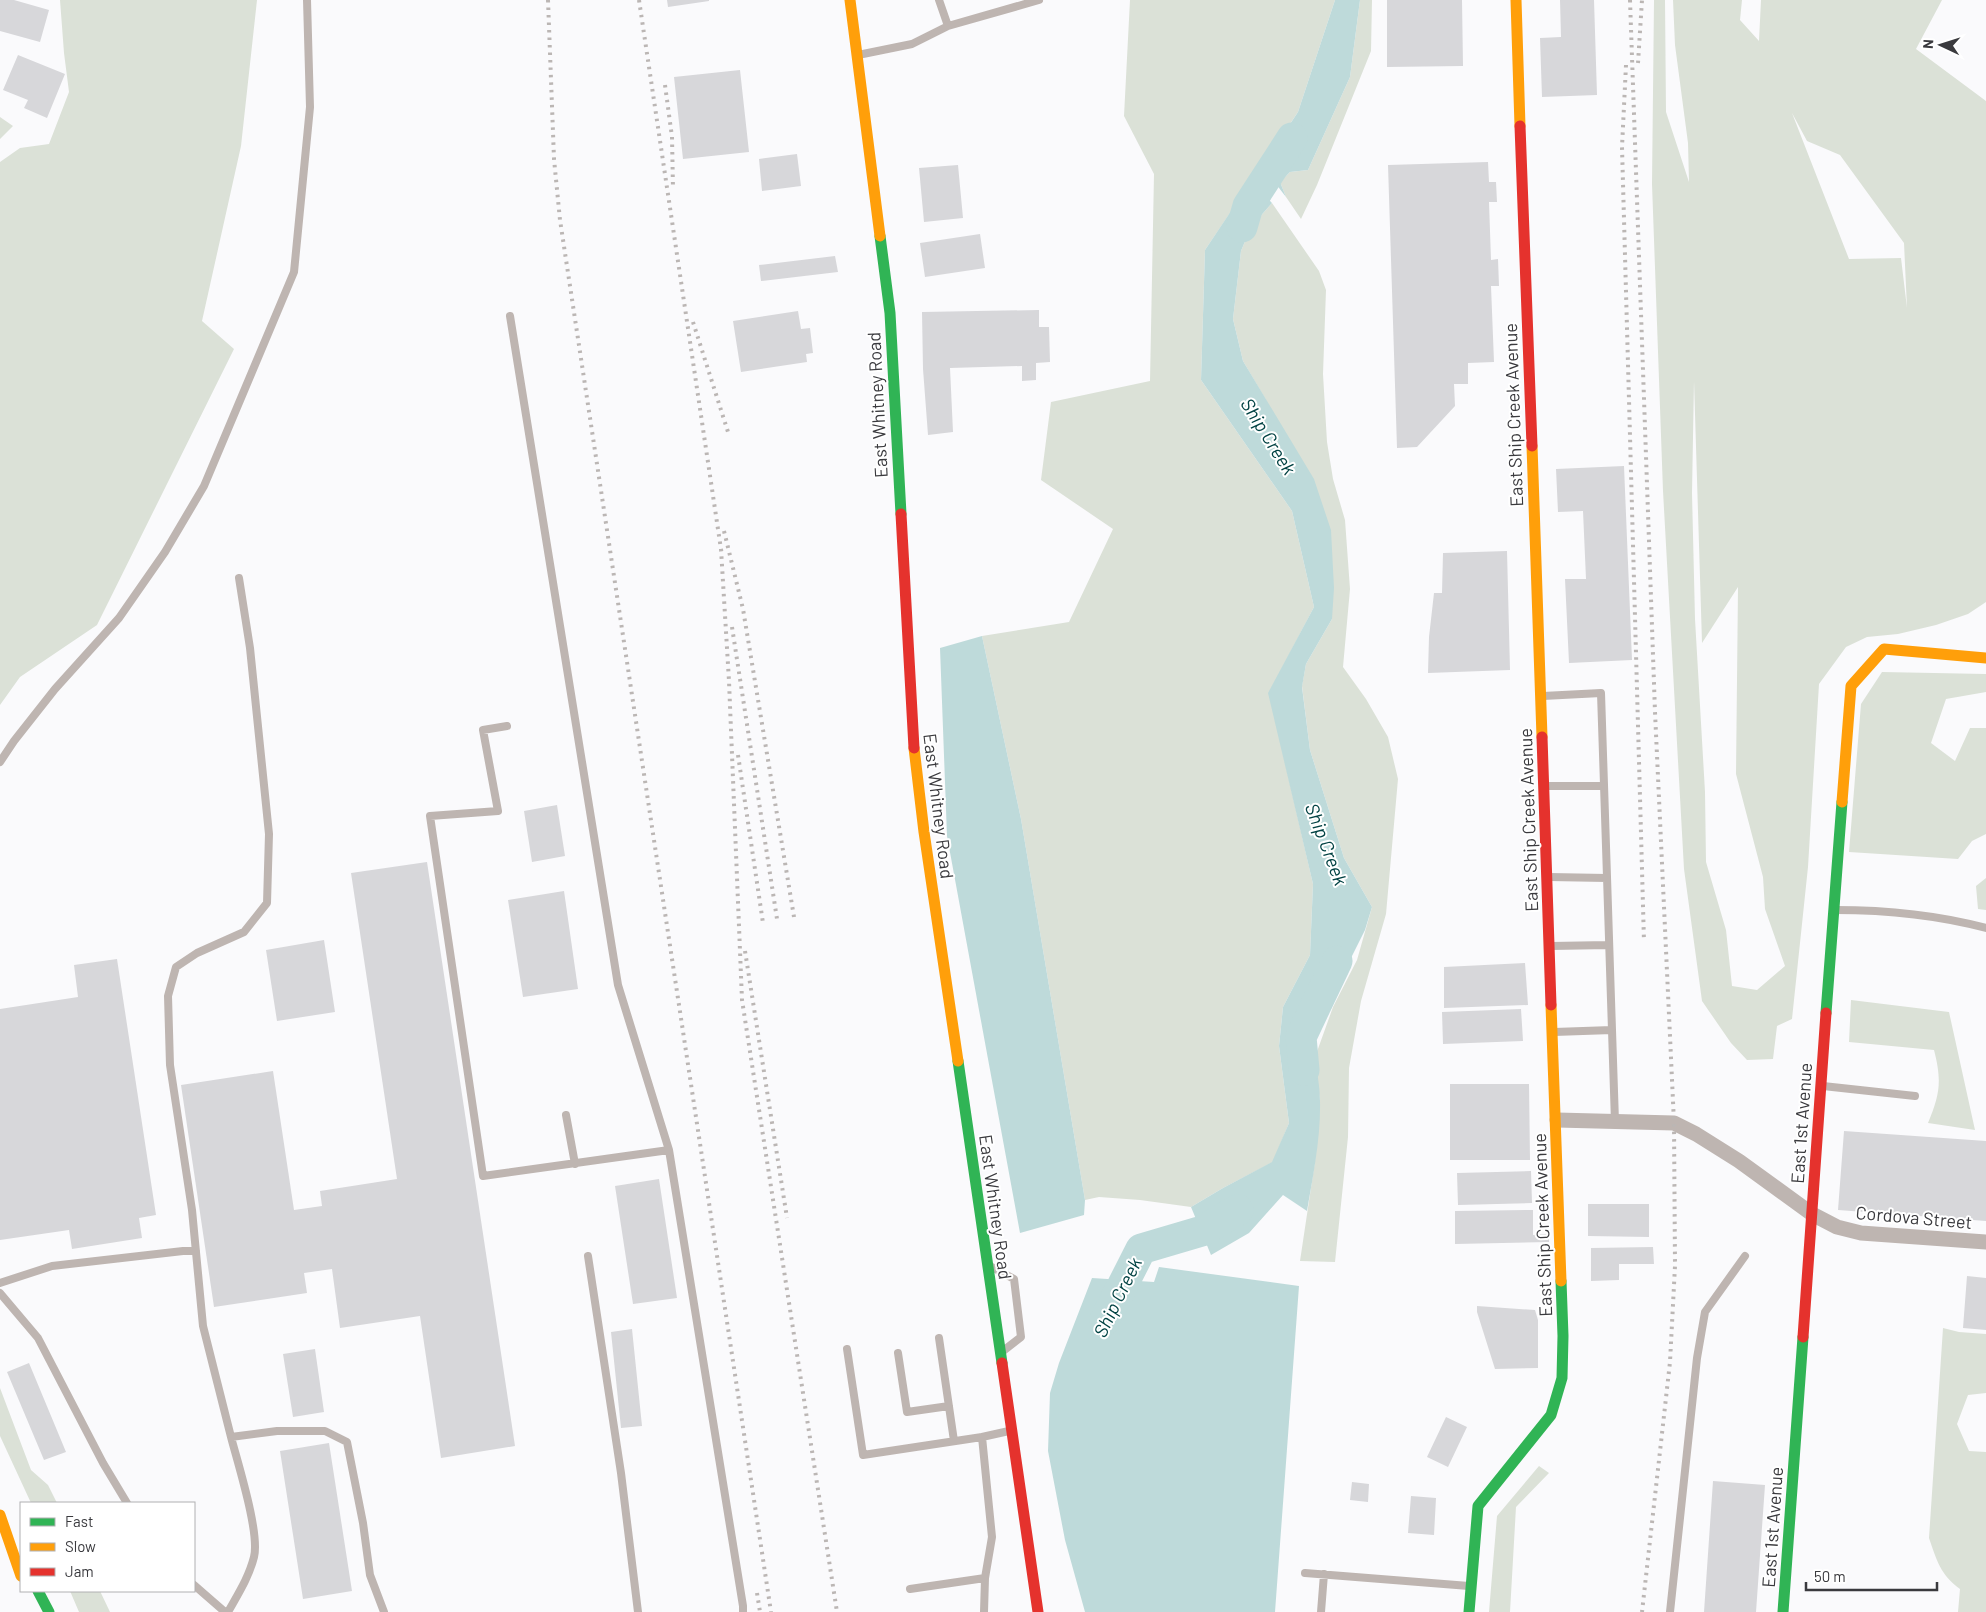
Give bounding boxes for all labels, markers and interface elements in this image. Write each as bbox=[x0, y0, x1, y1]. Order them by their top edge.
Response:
north arrow bbox=[1916, 20, 1966, 70]
text: N bbox=[1919, 39, 1936, 49]
street label: East Ship Creek Avenue bbox=[1499, 323, 1527, 507]
street label: East Whitney Road bbox=[862, 331, 892, 479]
water label: Ship Creek bbox=[1236, 393, 1302, 479]
street label: East Ship Creek Avenue bbox=[1514, 728, 1542, 912]
street label: East Whitney Road bbox=[919, 732, 959, 880]
water label: Ship Creek bbox=[1301, 800, 1353, 889]
street label: East 1st Avenue bbox=[1786, 1062, 1816, 1184]
street label: East Whitney Road bbox=[975, 1133, 1017, 1281]
street label: East Ship Creek Avenue bbox=[1528, 1133, 1556, 1317]
street label: Cordova Street bbox=[1855, 1201, 1973, 1233]
water label: Ship Creek bbox=[1088, 1253, 1147, 1341]
street label: East 1st Avenue bbox=[1757, 1466, 1787, 1588]
legend bbox=[20, 1502, 195, 1592]
text: Fast bbox=[65, 1512, 93, 1530]
text: Slow bbox=[65, 1537, 96, 1555]
scale bar bbox=[1806, 1560, 1937, 1592]
text: Jam bbox=[65, 1562, 94, 1580]
text: 50 m bbox=[1814, 1567, 1846, 1585]

